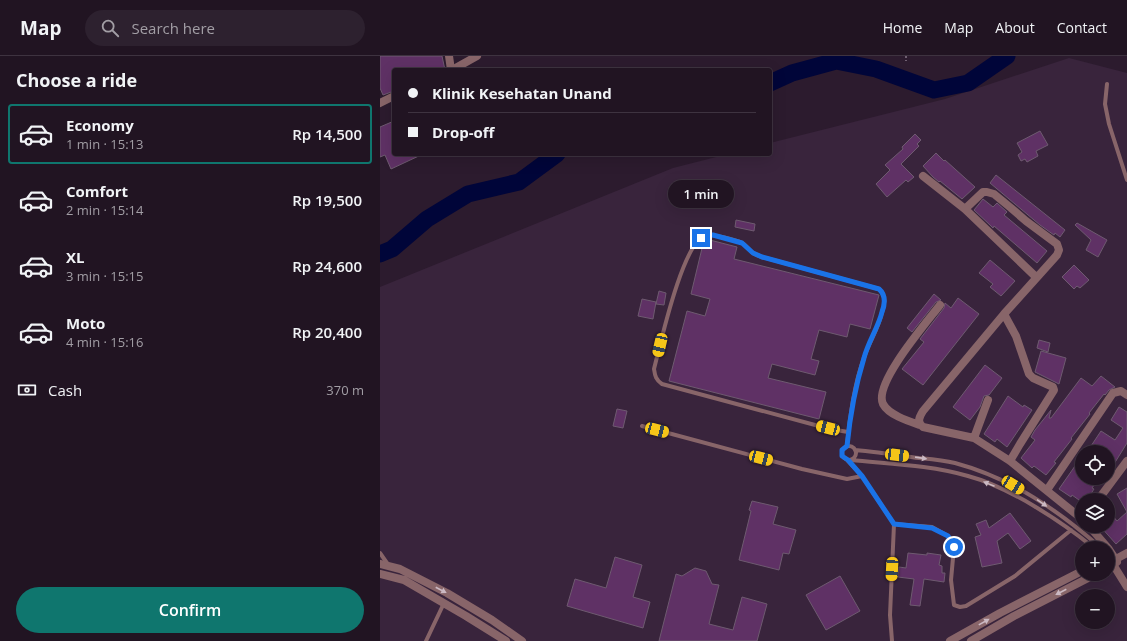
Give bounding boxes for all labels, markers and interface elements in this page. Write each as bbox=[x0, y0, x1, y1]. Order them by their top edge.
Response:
search box bbox=[85, 10, 365, 46]
text: Map bbox=[20, 15, 61, 41]
icon: search bbox=[99, 17, 121, 39]
text: Search here bbox=[131, 18, 215, 38]
text: Home bbox=[883, 18, 922, 37]
text: Map bbox=[944, 18, 973, 37]
text: About bbox=[995, 18, 1035, 37]
text: Contact bbox=[1057, 18, 1107, 37]
text: Choose a ride bbox=[16, 68, 137, 92]
text: Klinik Kesehatan Unand bbox=[432, 83, 612, 103]
text: Economy bbox=[66, 115, 134, 135]
icon: car bbox=[18, 116, 54, 152]
text: Drop-off bbox=[432, 122, 494, 142]
text: Rp 14,500 bbox=[292, 124, 362, 144]
text: 1 min · 15:13 bbox=[66, 135, 143, 153]
callout: 1 min bbox=[668, 180, 734, 208]
text: Comfort bbox=[66, 181, 128, 201]
icon: car bbox=[18, 182, 54, 218]
text: 1 min bbox=[683, 185, 719, 203]
text: Rp 19,500 bbox=[292, 190, 362, 210]
text: 2 min · 15:14 bbox=[66, 201, 143, 219]
route end bbox=[692, 229, 710, 247]
text: XL bbox=[66, 247, 84, 267]
icon: car bbox=[18, 248, 54, 284]
text: Rp 24,600 bbox=[292, 256, 362, 276]
text: 3 min · 15:15 bbox=[66, 267, 143, 285]
text: Moto bbox=[66, 313, 105, 333]
icon: car bbox=[18, 314, 54, 350]
text: Rp 20,400 bbox=[292, 322, 362, 342]
car bbox=[651, 332, 669, 358]
text: 4 min · 15:16 bbox=[66, 333, 143, 351]
icon: cash bbox=[16, 379, 38, 401]
text: Cash bbox=[48, 380, 82, 400]
text: 370 m bbox=[326, 381, 364, 399]
car bbox=[815, 419, 841, 437]
car bbox=[644, 421, 670, 439]
map controls bbox=[1075, 445, 1115, 629]
button: locate bbox=[1075, 445, 1115, 485]
car bbox=[884, 448, 910, 462]
car bbox=[748, 449, 774, 467]
one-way arrow bbox=[915, 455, 927, 461]
car bbox=[1000, 474, 1026, 496]
one-way arrow bbox=[984, 481, 995, 487]
button: layers bbox=[1075, 493, 1115, 533]
one-way arrow bbox=[1037, 499, 1047, 507]
route start bbox=[945, 538, 963, 556]
button: + bbox=[1075, 541, 1115, 581]
car bbox=[885, 557, 899, 581]
button: Confirm bbox=[16, 587, 364, 633]
one-way arrow bbox=[435, 587, 447, 594]
one-way arrow bbox=[1056, 589, 1067, 595]
button: − bbox=[1075, 589, 1115, 629]
one-way arrow bbox=[978, 618, 989, 625]

